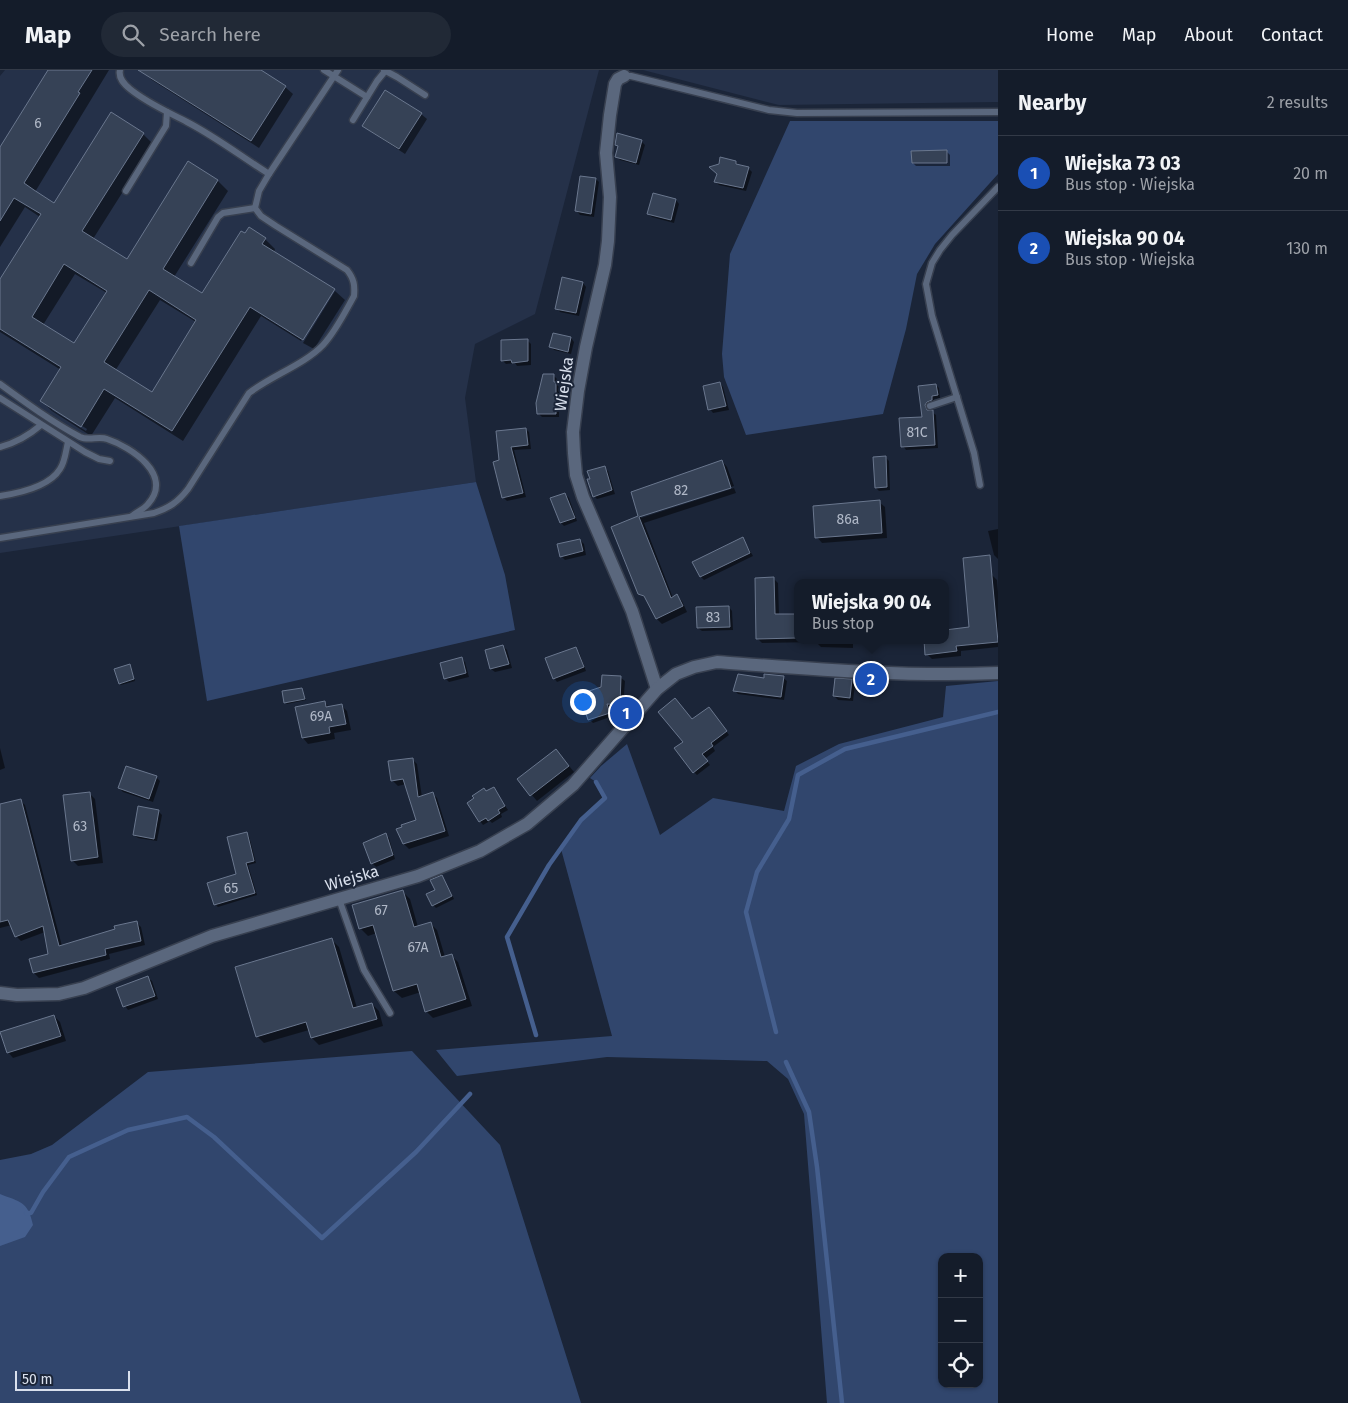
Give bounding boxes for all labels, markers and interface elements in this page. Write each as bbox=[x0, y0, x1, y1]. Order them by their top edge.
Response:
search box bbox=[101, 12, 451, 57]
text: Map bbox=[25, 21, 71, 49]
icon: search bbox=[119, 21, 147, 49]
text: Search here bbox=[159, 23, 261, 46]
text: Home bbox=[1046, 24, 1094, 46]
text: Map bbox=[1122, 24, 1156, 46]
text: About bbox=[1184, 24, 1233, 46]
text: Contact bbox=[1261, 24, 1323, 46]
text: Nearby bbox=[1018, 90, 1086, 116]
text: 2 results bbox=[1267, 93, 1328, 112]
house number: 6 bbox=[34, 115, 42, 132]
text: Wiejska 73 03 bbox=[1065, 152, 1181, 175]
text: 1 bbox=[1030, 164, 1038, 183]
text: 20 m bbox=[1293, 164, 1328, 183]
text: Bus stop · Wiejska bbox=[1065, 175, 1195, 194]
text: Wiejska 90 04 bbox=[1065, 227, 1185, 250]
text: 2 bbox=[1030, 239, 1038, 258]
text: 130 m bbox=[1286, 239, 1328, 258]
text: Bus stop · Wiejska bbox=[1065, 250, 1195, 269]
street label: Wiejska bbox=[551, 355, 577, 413]
house number: 81C bbox=[906, 424, 928, 441]
house number: 82 bbox=[674, 482, 688, 499]
house number: 86a bbox=[837, 511, 859, 528]
popup bbox=[794, 579, 949, 644]
text: Wiejska 90 04 bbox=[812, 591, 931, 614]
house number: 83 bbox=[706, 609, 720, 626]
text: Bus stop bbox=[812, 614, 874, 633]
pin: 2 bbox=[855, 660, 887, 698]
your location bbox=[570, 689, 596, 715]
pin: 1 bbox=[610, 694, 642, 732]
house number: 69A bbox=[310, 708, 332, 725]
house number: 63 bbox=[73, 818, 87, 835]
street label: Wiejska bbox=[323, 861, 381, 895]
house number: 65 bbox=[224, 880, 238, 897]
house number: 67 bbox=[374, 902, 388, 919]
house number: 67A bbox=[408, 939, 428, 956]
map controls bbox=[938, 1253, 983, 1388]
button: + bbox=[938, 1253, 983, 1298]
button: − bbox=[938, 1298, 983, 1343]
button: locate bbox=[938, 1343, 983, 1388]
scale bar bbox=[15, 1368, 130, 1391]
text: 50 m bbox=[22, 1371, 53, 1388]

